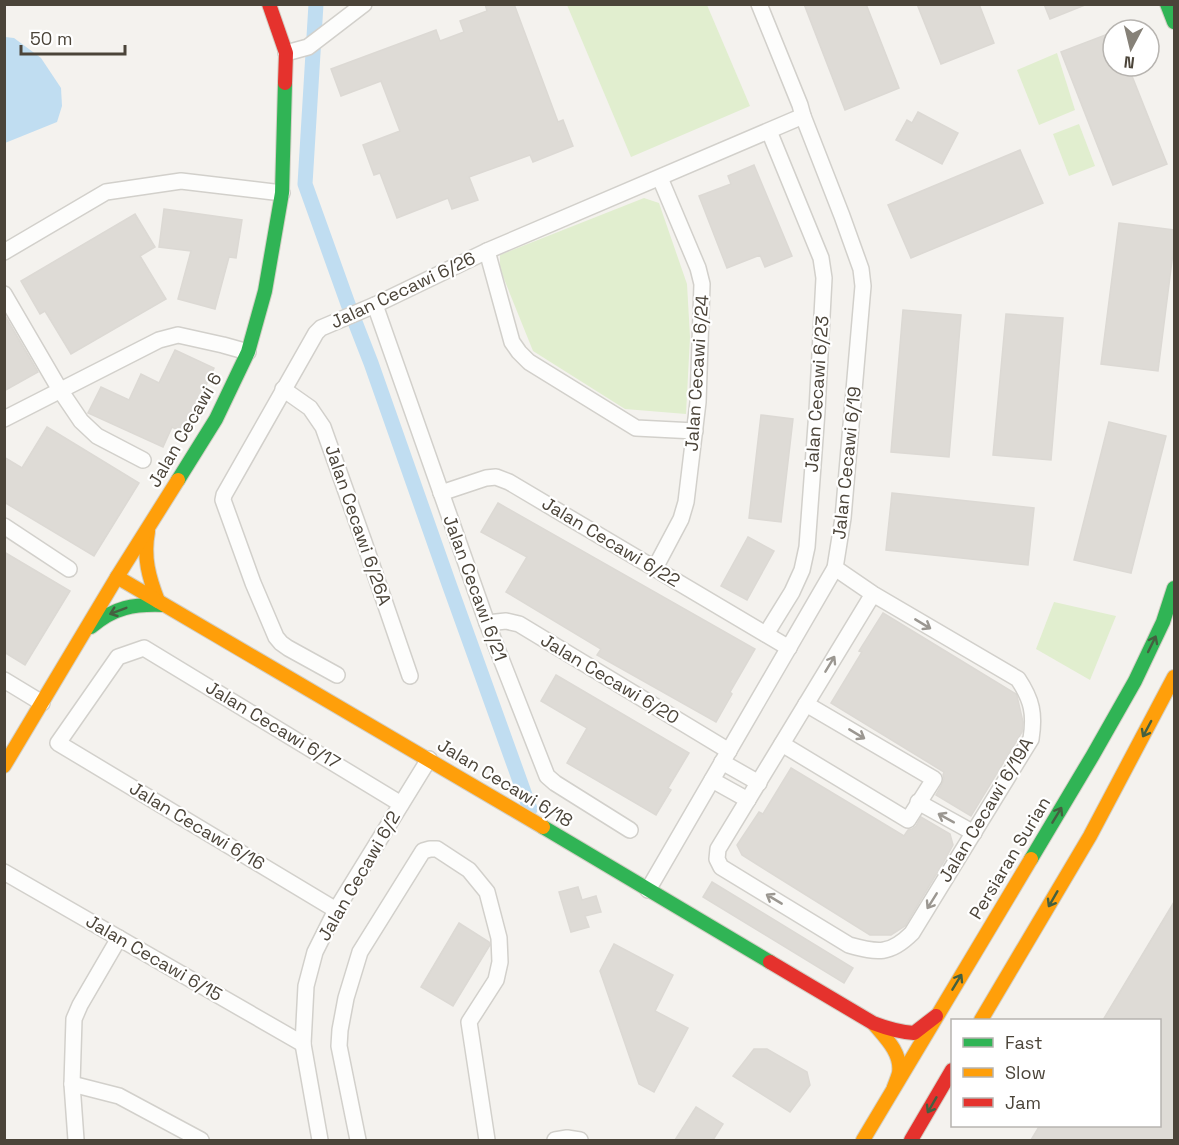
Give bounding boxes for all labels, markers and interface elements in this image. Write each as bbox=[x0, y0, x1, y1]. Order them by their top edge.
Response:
scale bar bbox=[21, 18, 124, 56]
north arrow bbox=[1101, 18, 1161, 78]
text: 50 m bbox=[30, 27, 72, 50]
text: N bbox=[1123, 51, 1136, 73]
street label: Jalan Cecawi 6/26 bbox=[327, 246, 479, 333]
street label: Jalan Cecawi 6/24 bbox=[680, 294, 713, 452]
street label: Jalan Cecawi 6/23 bbox=[800, 315, 833, 473]
street label: Jalan Cecawi 6 bbox=[142, 368, 227, 491]
street label: Jalan Cecawi 6/19 bbox=[827, 385, 866, 541]
street label: Jalan Cecawi 6/26A bbox=[320, 441, 397, 608]
street label: Jalan Cecawi 6/22 bbox=[538, 491, 684, 592]
street label: Jalan Cecawi 6/21 bbox=[438, 512, 513, 664]
one-way arrow bbox=[110, 606, 128, 617]
one-way arrow bbox=[914, 618, 931, 630]
street label: Jalan Cecawi 6/20 bbox=[537, 628, 684, 729]
one-way arrow bbox=[1147, 636, 1159, 654]
one-way arrow bbox=[825, 656, 837, 673]
street label: Jalan Cecawi 6/17 bbox=[202, 675, 345, 774]
one-way arrow bbox=[1141, 719, 1152, 737]
one-way arrow bbox=[848, 728, 865, 740]
street label: Jalan Cecawi 6/18 bbox=[433, 733, 577, 832]
street label: Jalan Cecawi 6/19A bbox=[933, 733, 1038, 886]
street label: Jalan Cecawi 6/16 bbox=[125, 776, 269, 875]
street label: Persiaran Surian bbox=[964, 792, 1055, 923]
street label: Jalan Cecawi 6/2 bbox=[312, 807, 405, 945]
one-way arrow bbox=[1051, 807, 1063, 824]
one-way arrow bbox=[938, 812, 955, 824]
one-way arrow bbox=[1046, 890, 1058, 907]
one-way arrow bbox=[926, 892, 938, 909]
one-way arrow bbox=[766, 893, 783, 905]
street label: Jalan Cecawi 6/15 bbox=[82, 909, 227, 1006]
one-way arrow bbox=[951, 974, 963, 991]
legend bbox=[951, 1019, 1161, 1127]
text: Fast bbox=[1005, 1031, 1042, 1054]
text: Slow bbox=[1005, 1061, 1046, 1084]
text: Jam bbox=[1005, 1091, 1041, 1114]
one-way arrow bbox=[925, 1096, 937, 1113]

